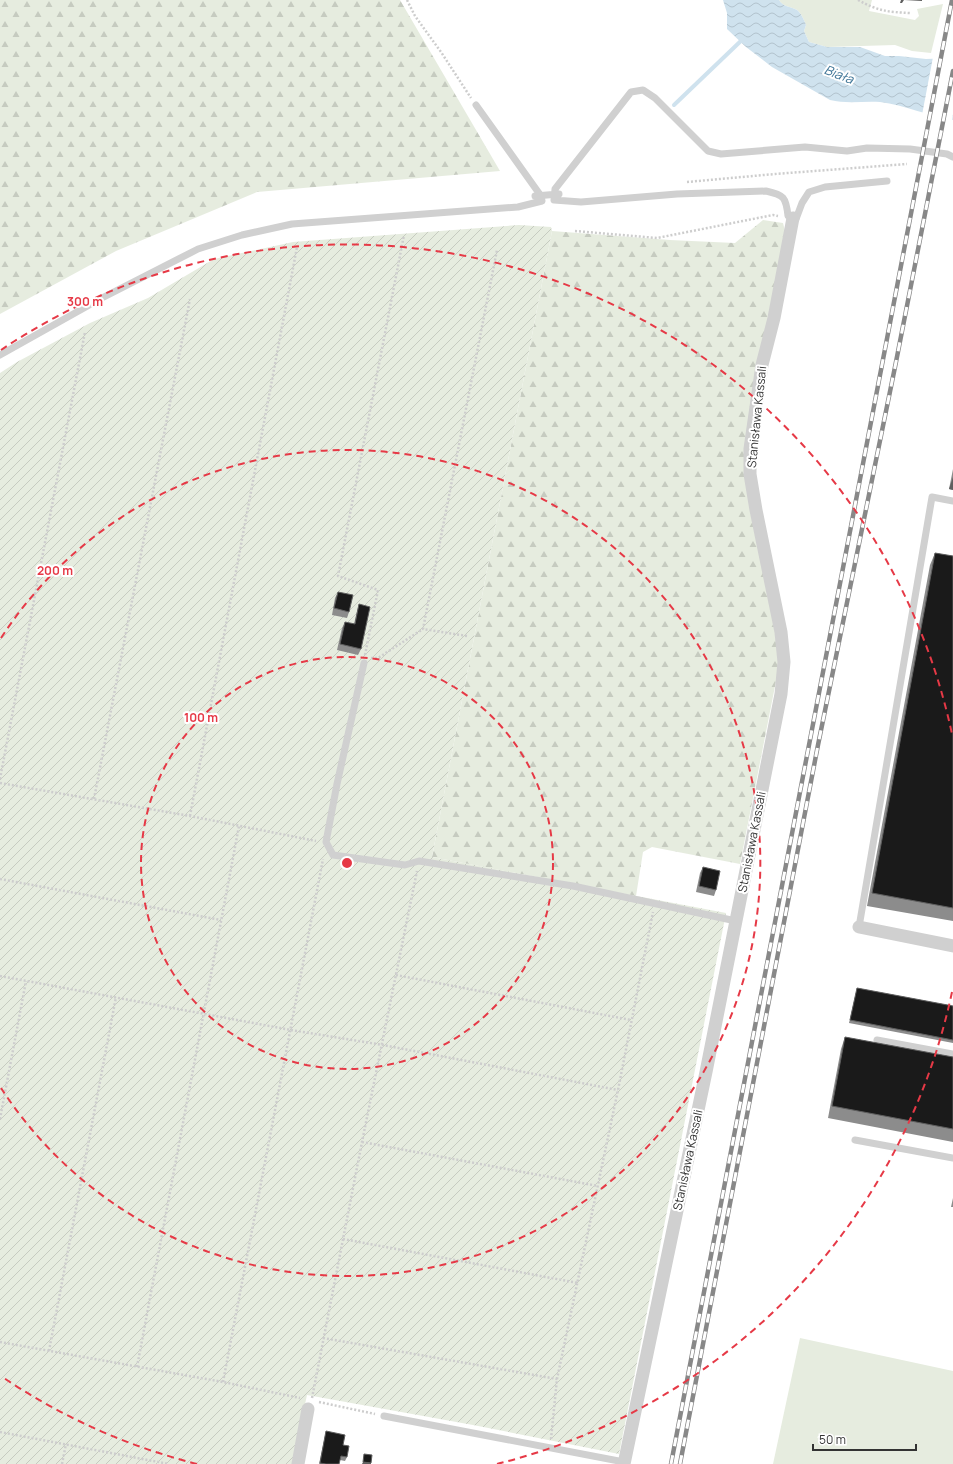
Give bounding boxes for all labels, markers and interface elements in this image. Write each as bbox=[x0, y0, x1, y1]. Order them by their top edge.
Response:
water label: Biała bbox=[822, 60, 857, 88]
text: 300 m bbox=[67, 293, 103, 310]
street label: Stanisława Kassali bbox=[743, 365, 770, 469]
text: 200 m bbox=[37, 562, 73, 579]
text: 100 m bbox=[184, 709, 218, 726]
street label: Stanisława Kassali bbox=[733, 790, 770, 894]
centre of rings bbox=[340, 856, 354, 870]
street label: Stanisława Kassali bbox=[669, 1108, 706, 1212]
scale bar bbox=[813, 1426, 916, 1452]
text: 50 m bbox=[819, 1431, 846, 1448]

